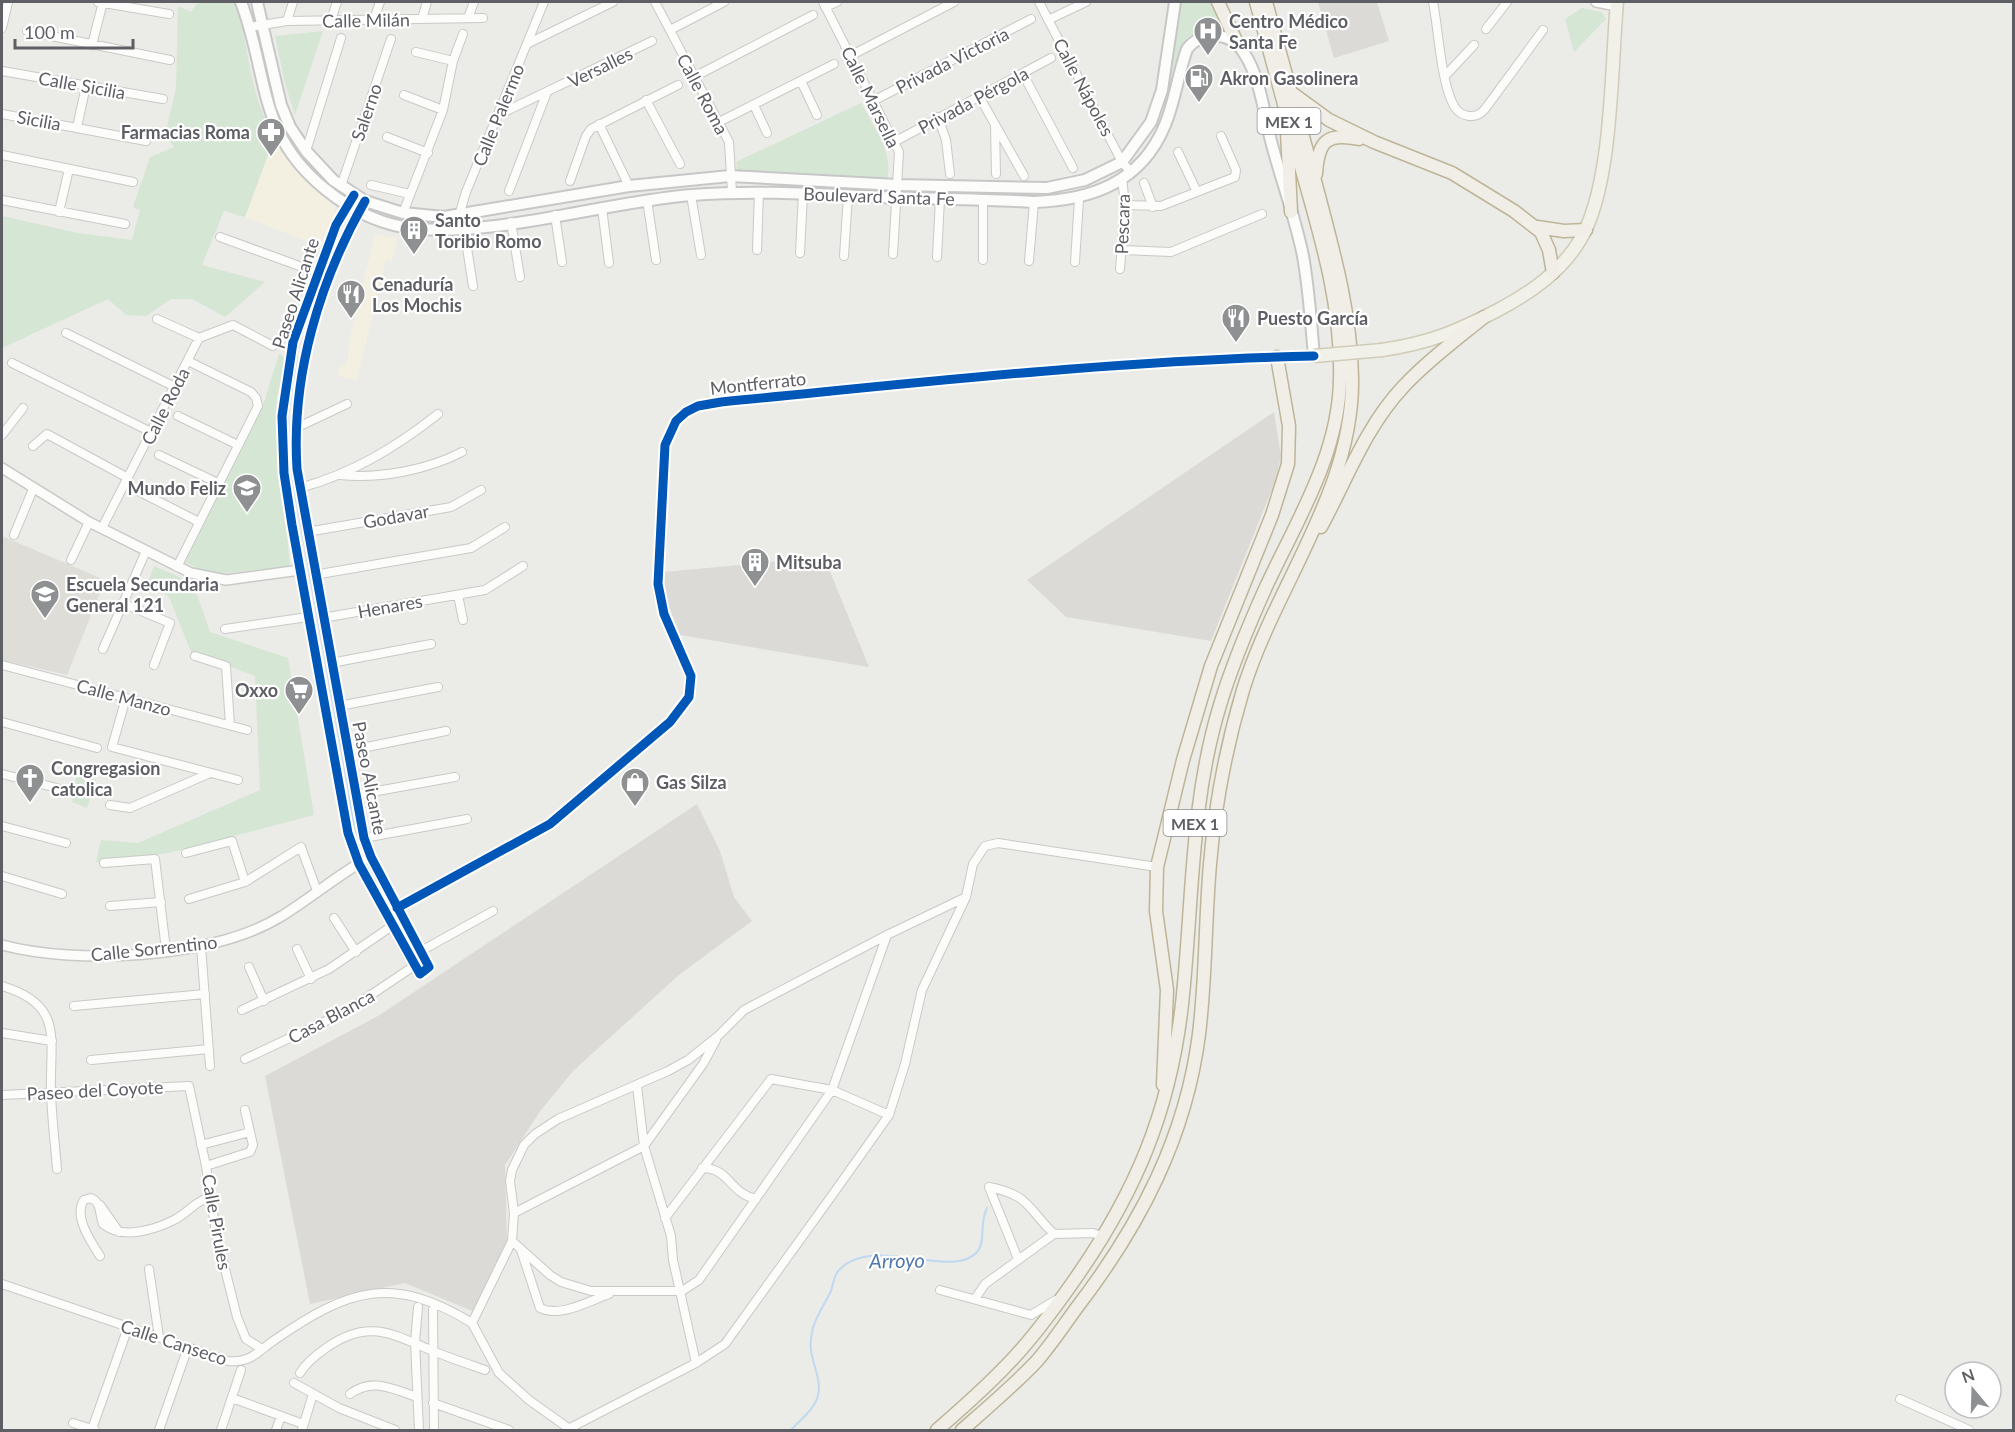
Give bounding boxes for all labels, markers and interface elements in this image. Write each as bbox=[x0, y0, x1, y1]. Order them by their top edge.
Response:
street label: Calle Milán bbox=[322, 8, 410, 32]
place label: Centro Médico Santa Fe bbox=[1229, 10, 1348, 53]
scale bar bbox=[15, 12, 134, 50]
hospital icon: Centro Médico Santa Fe bbox=[1192, 15, 1224, 57]
text: 100 m bbox=[24, 21, 75, 43]
street label: Privada Victoria bbox=[892, 22, 1012, 98]
street label: Calle Nápoles bbox=[1049, 34, 1119, 140]
street label: Versalles bbox=[564, 42, 636, 92]
street label: Calle Marsella bbox=[837, 43, 905, 151]
street label: Calle Roma bbox=[673, 50, 733, 138]
street label: Calle Palermo bbox=[468, 61, 528, 169]
street label: Privada Pérgola bbox=[914, 62, 1032, 138]
fuel station icon: Akron Gasolinera bbox=[1183, 62, 1215, 104]
street label: Calle Sicilia bbox=[37, 67, 127, 103]
place label: Akron Gasolinera bbox=[1219, 67, 1358, 89]
street label: Salerno bbox=[346, 80, 386, 144]
street label: Sicilia bbox=[15, 105, 63, 135]
road number: MEX 1 bbox=[1258, 108, 1320, 134]
pharmacy icon: Farmacias Roma bbox=[255, 116, 287, 158]
place label: Farmacias Roma bbox=[121, 121, 250, 143]
street label: Boulevard Santa Fe bbox=[803, 182, 955, 210]
street label: Pescara bbox=[1110, 193, 1134, 255]
place label: Santo Toribio Romo bbox=[435, 209, 542, 252]
building icon: Santo Toribio Romo bbox=[398, 214, 430, 256]
street label: Paseo Alicante bbox=[267, 235, 323, 351]
place label: Cenaduría Los Mochis bbox=[372, 273, 462, 316]
restaurant icon: Cenaduría Los Mochis bbox=[335, 278, 367, 320]
restaurant icon: Puesto García bbox=[1220, 302, 1252, 344]
place label: Puesto García bbox=[1257, 307, 1368, 329]
street label: Calle Roda bbox=[136, 364, 194, 448]
street label: Montferrato bbox=[709, 367, 807, 399]
school or university icon: Mundo Feliz bbox=[231, 472, 263, 514]
place label: Mundo Feliz bbox=[128, 477, 226, 499]
street label: Godavar bbox=[361, 499, 431, 533]
building icon: Mitsuba bbox=[739, 546, 771, 588]
place label: Mitsuba bbox=[776, 551, 842, 573]
place label: Escuela Secundaria General 121 bbox=[66, 573, 219, 616]
school or university icon: Escuela Secundaria General 121 bbox=[29, 578, 61, 620]
street label: Henares bbox=[356, 589, 424, 623]
street label: Calle Manzo bbox=[74, 674, 174, 720]
supermarket icon: Oxxo bbox=[283, 674, 315, 716]
place label: Oxxo bbox=[235, 679, 278, 701]
street label: Paseo Alicante bbox=[348, 719, 392, 837]
place label: Congregasion catolica bbox=[51, 757, 160, 800]
church icon: Congregasion catolica bbox=[14, 762, 46, 804]
shop icon: Gas Silza bbox=[619, 766, 651, 808]
place label: Gas Silza bbox=[656, 771, 727, 793]
road number: MEX 1 bbox=[1164, 810, 1226, 836]
street label: Calle Sorrentino bbox=[90, 930, 218, 966]
street label: Casa Blanca bbox=[284, 984, 378, 1048]
street label: Paseo del Coyote bbox=[26, 1075, 164, 1105]
street label: Calle Pirules bbox=[198, 1172, 236, 1272]
water label: Arroyo bbox=[868, 1248, 925, 1273]
street label: Calle Canseco bbox=[118, 1314, 230, 1370]
north arrow bbox=[1943, 1360, 2003, 1420]
text: N bbox=[1959, 1364, 1977, 1386]

